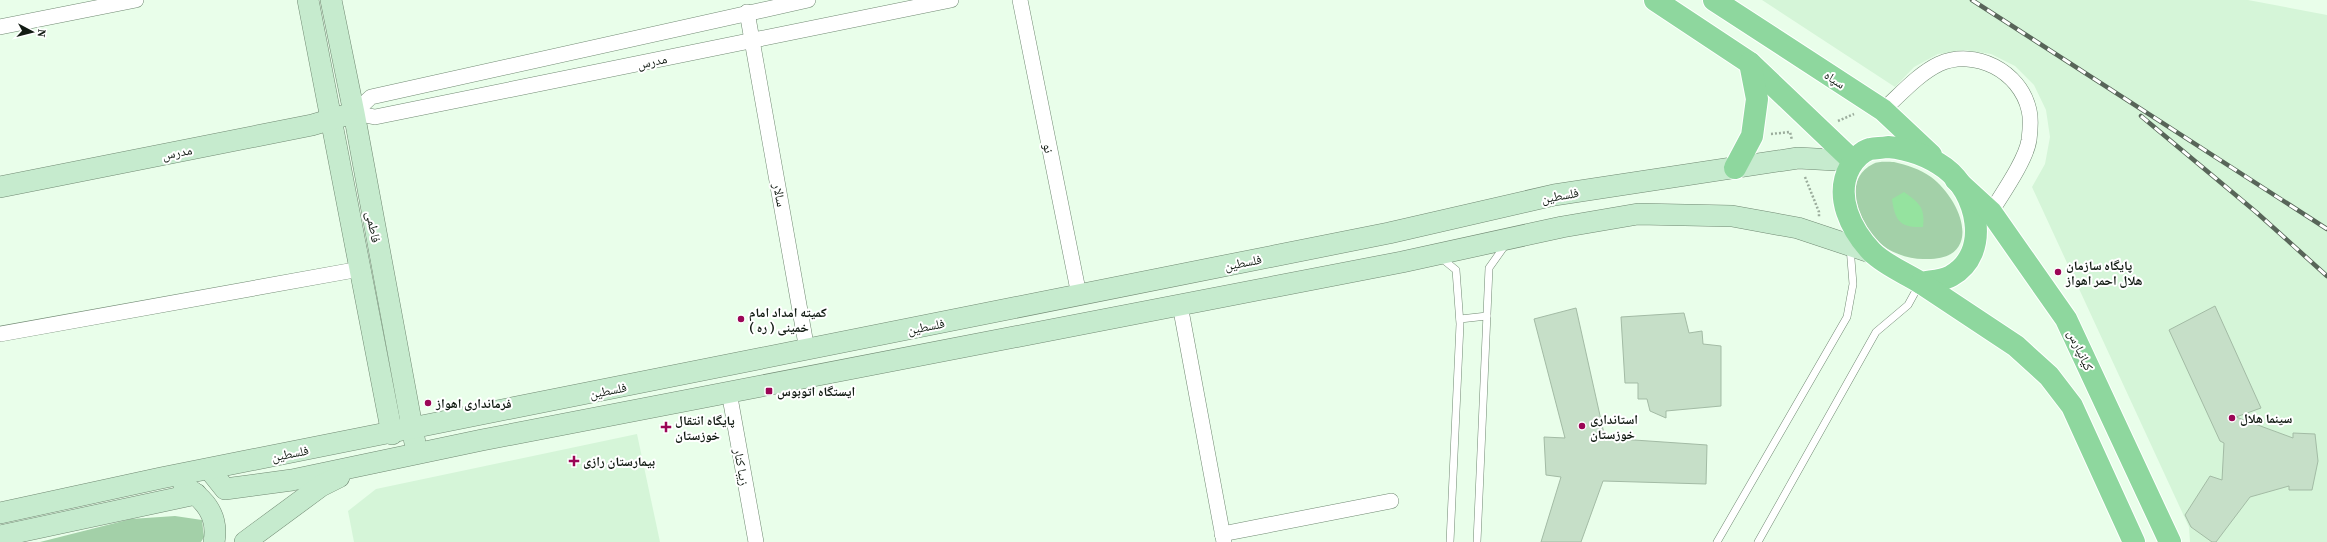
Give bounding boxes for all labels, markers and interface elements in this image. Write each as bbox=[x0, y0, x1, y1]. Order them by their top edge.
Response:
north arrow bbox=[12, 12, 52, 52]
text: N bbox=[33, 28, 49, 38]
street label: مدرس bbox=[636, 50, 669, 73]
street label: سپاه bbox=[1821, 66, 1849, 93]
street label: مدرس bbox=[161, 141, 194, 164]
street label: نو bbox=[1039, 142, 1058, 154]
street label: سالار bbox=[769, 181, 790, 208]
street label: فلسطین bbox=[1540, 184, 1580, 207]
street label: فاطمی bbox=[362, 210, 385, 244]
street label: فلسطین bbox=[1223, 251, 1263, 274]
place label: پایگاه سازمان هلال احمر اهواز bbox=[2065, 257, 2143, 289]
marker: پایگاه سازمان هلال احمر اهواز bbox=[2053, 267, 2063, 277]
place label: کمیته امداد امام خمینی ( ره ) bbox=[749, 304, 827, 336]
marker: کمیته امداد امام خمینی ( ره ) bbox=[736, 314, 746, 324]
street label: فلسطین bbox=[906, 315, 946, 338]
street label: کیانپارس bbox=[2064, 327, 2098, 374]
street label: فلسطین bbox=[588, 379, 628, 402]
place label: ایستگاه اتوبوس bbox=[777, 383, 855, 400]
marker: ایستگاه اتوبوس bbox=[764, 386, 774, 396]
place label: فرمانداری اهواز bbox=[435, 395, 511, 412]
marker: فرمانداری اهواز bbox=[423, 398, 433, 408]
place label: سینما هلال bbox=[2240, 410, 2292, 427]
place label: استانداری خوزستان bbox=[1590, 411, 1638, 443]
place label: پایگاه انتقال خوزستان bbox=[675, 412, 735, 444]
marker: سینما هلال bbox=[2227, 413, 2237, 423]
marker: پایگاه انتقال خوزستان bbox=[660, 421, 672, 433]
marker: استانداری خوزستان bbox=[1577, 421, 1587, 431]
street label: فلسطین bbox=[270, 442, 310, 465]
street label: زیبا کنار bbox=[730, 446, 753, 487]
place label: بیمارستان رازی bbox=[583, 453, 656, 470]
marker: بیمارستان رازی bbox=[568, 455, 580, 467]

